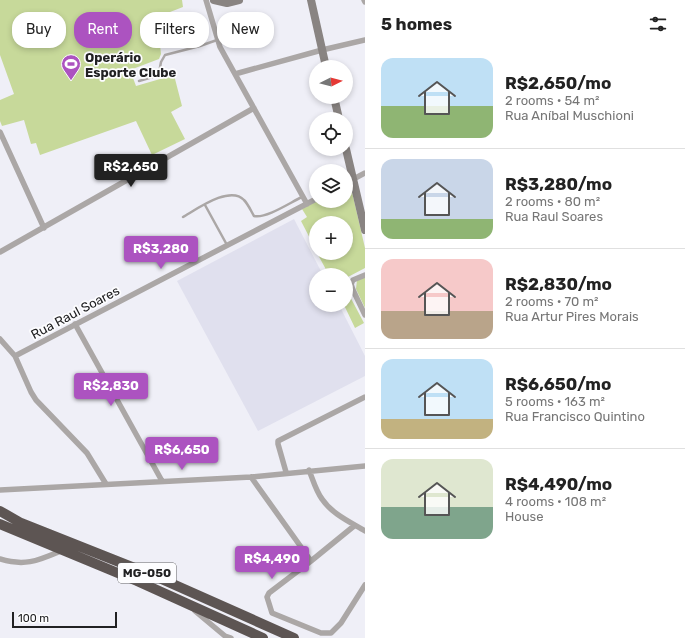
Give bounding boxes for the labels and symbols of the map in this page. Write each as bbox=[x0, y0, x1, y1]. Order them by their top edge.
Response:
place label: Operário Esporte Clube bbox=[85, 50, 176, 80]
sports icon: Operário Esporte Clube bbox=[60, 53, 82, 81]
north arrow bbox=[309, 60, 353, 104]
pin: R$2,650 bbox=[94, 154, 168, 188]
pin: R$3,280 bbox=[124, 236, 198, 270]
street label: Rua Raul Soares bbox=[28, 283, 122, 342]
pin: R$2,830 bbox=[74, 373, 148, 407]
pin: R$6,650 bbox=[145, 437, 219, 471]
pin: R$4,490 bbox=[235, 546, 309, 580]
road number: MG-050 bbox=[118, 563, 176, 583]
scale bar bbox=[12, 610, 117, 629]

